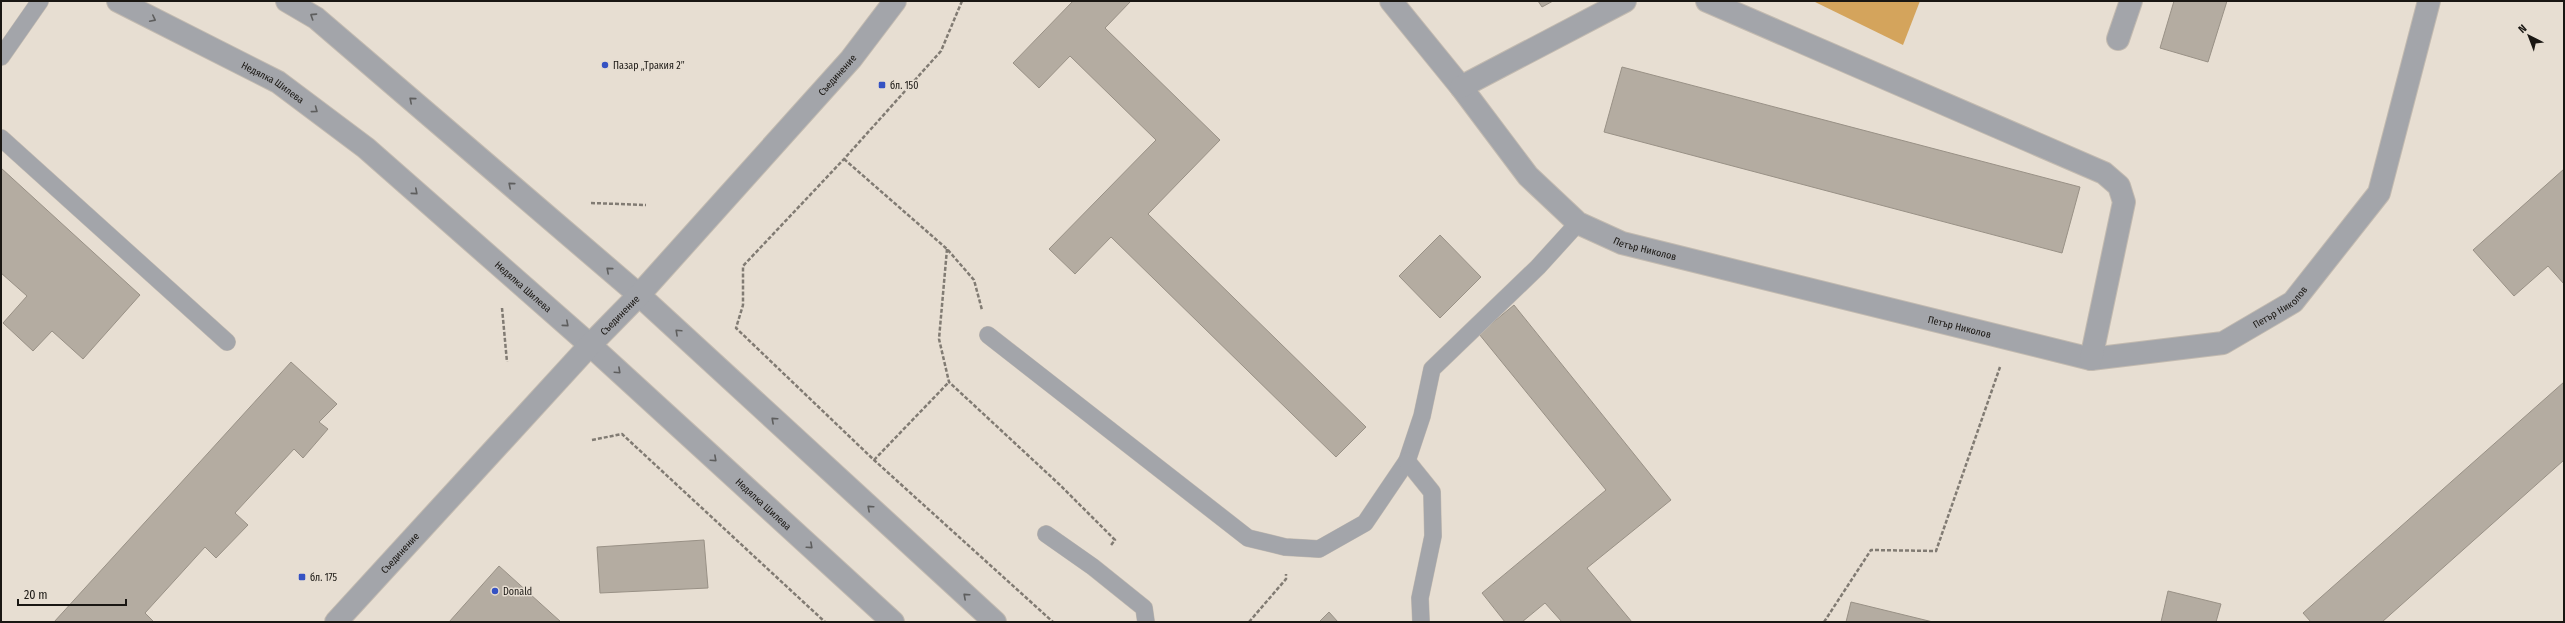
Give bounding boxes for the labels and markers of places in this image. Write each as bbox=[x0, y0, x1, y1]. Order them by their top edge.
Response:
marker: Пазар „Тракия 2” bbox=[600, 60, 610, 70]
place label: Пазар „Тракия 2” bbox=[613, 60, 685, 72]
marker: бл. 150 bbox=[877, 80, 887, 90]
place label: бл. 150 bbox=[890, 80, 918, 92]
marker: бл. 175 bbox=[297, 572, 307, 582]
place label: бл. 175 bbox=[310, 572, 338, 584]
marker: Donald bbox=[490, 586, 500, 596]
place label: Donald bbox=[503, 586, 532, 598]

